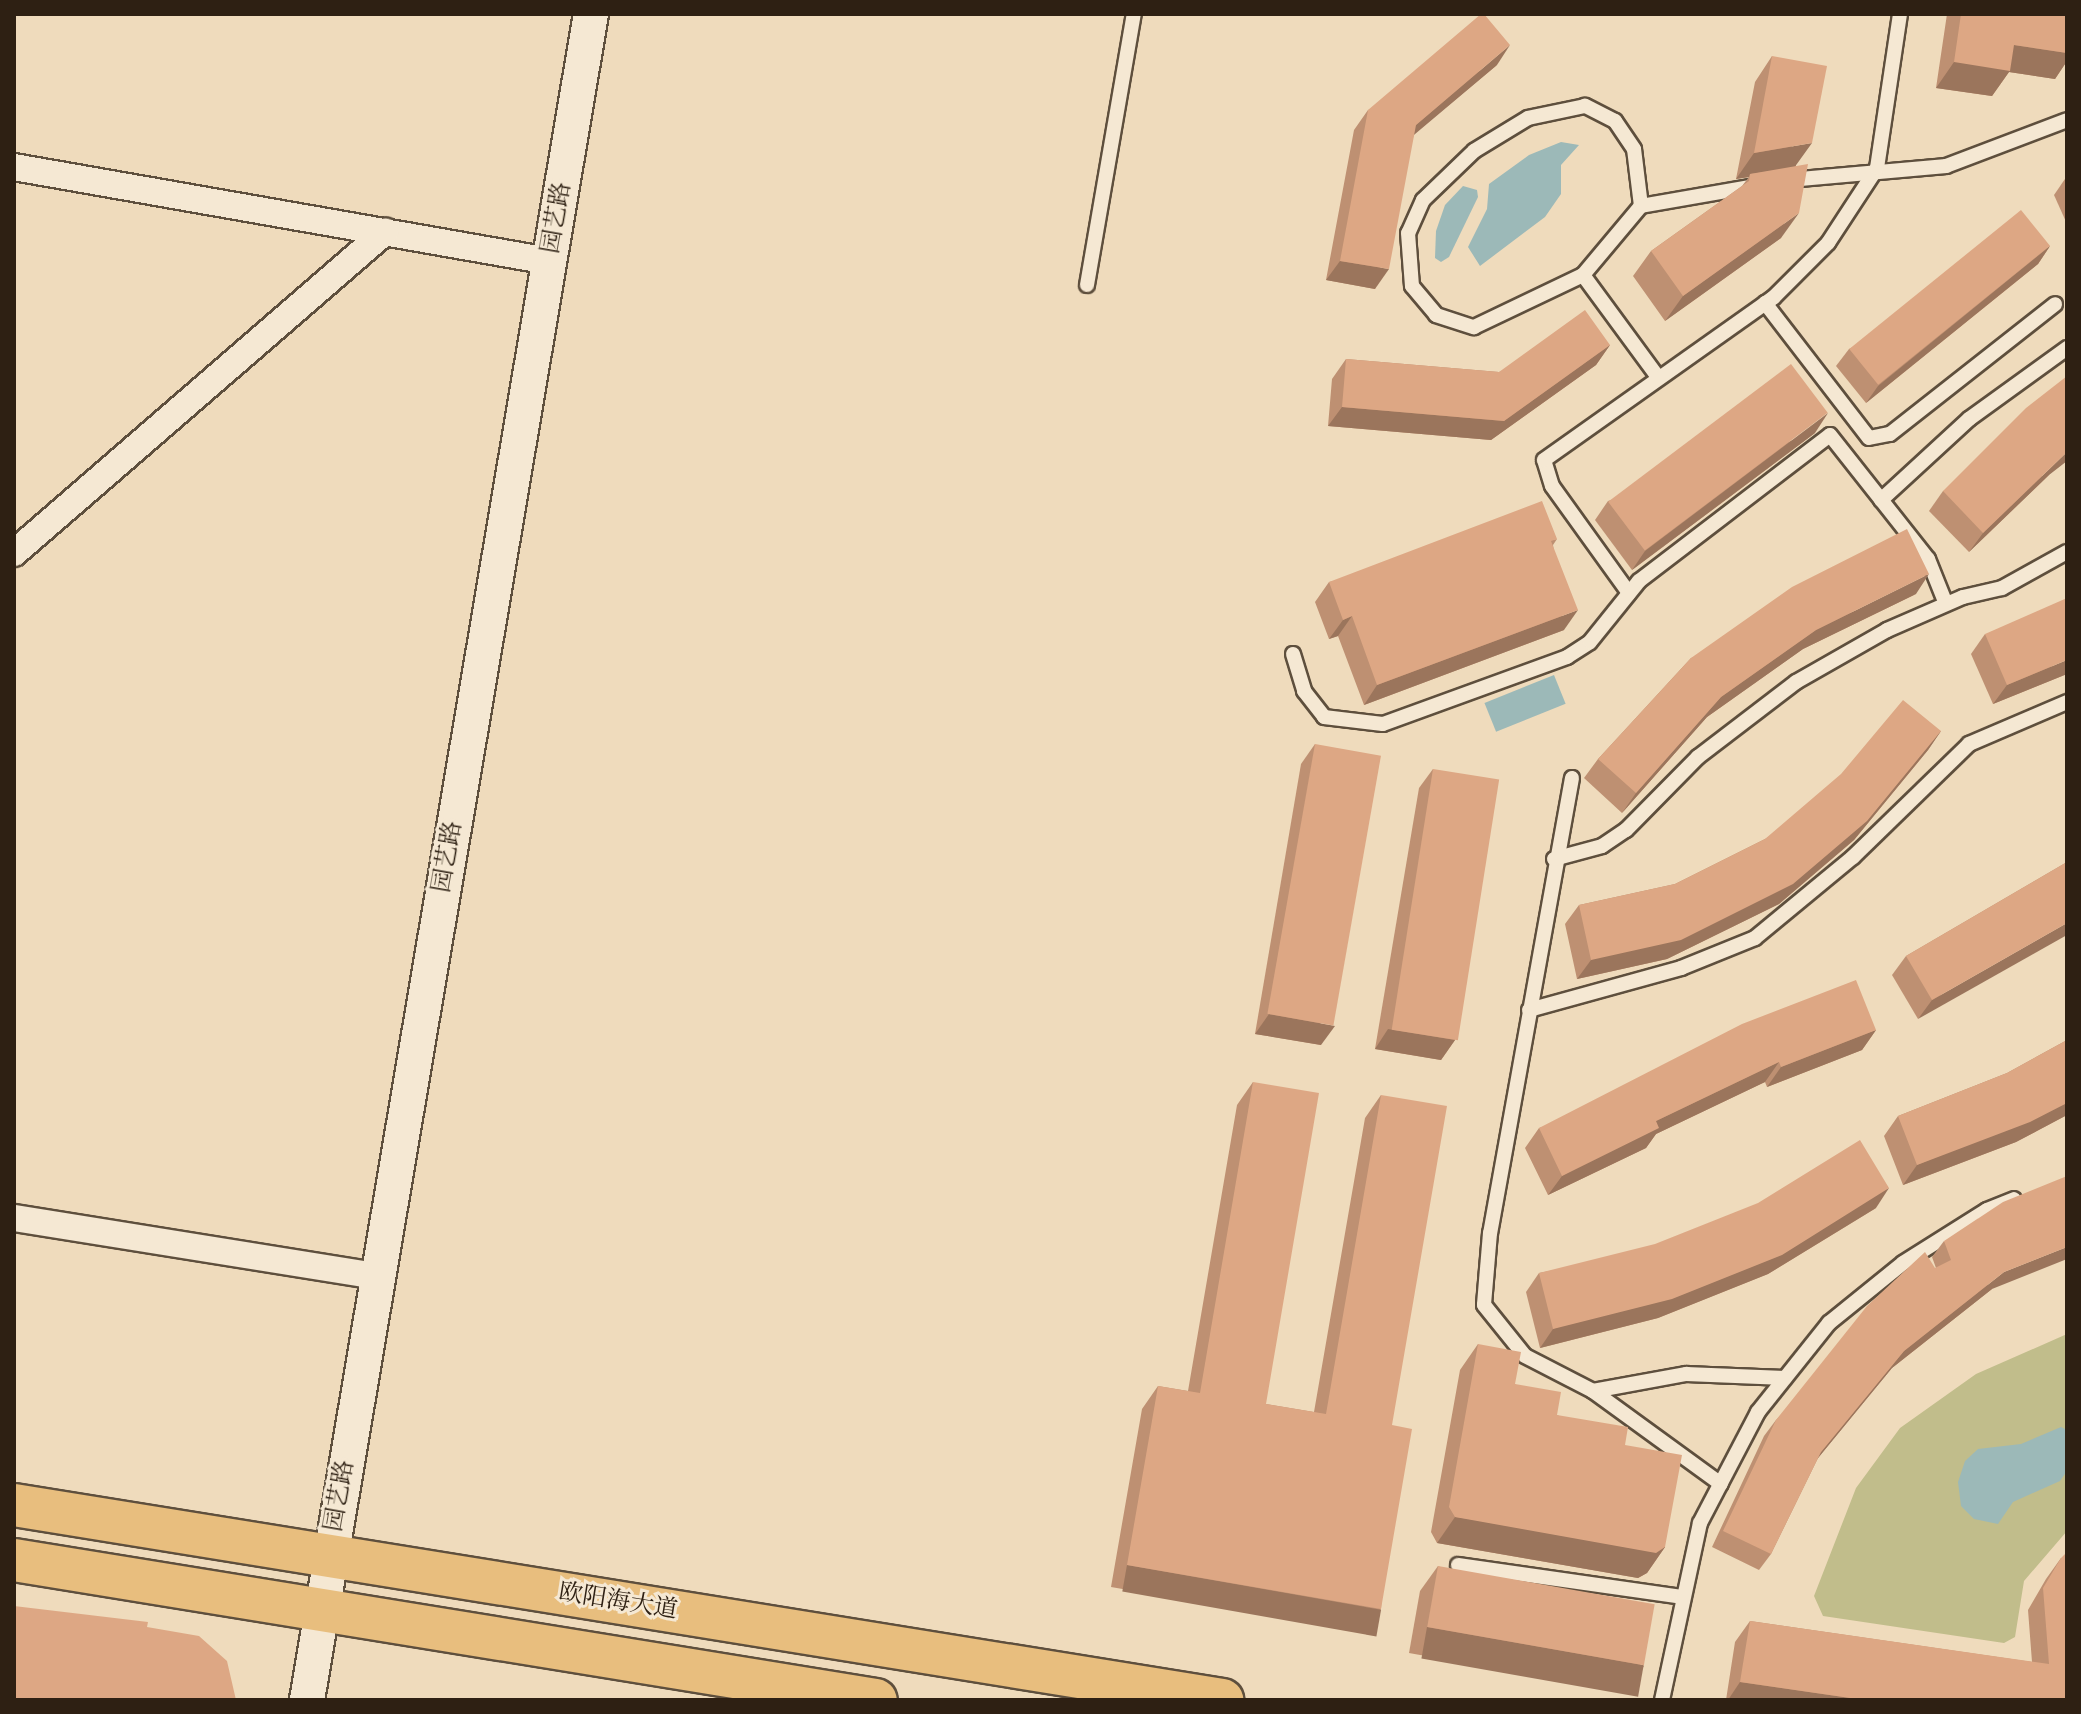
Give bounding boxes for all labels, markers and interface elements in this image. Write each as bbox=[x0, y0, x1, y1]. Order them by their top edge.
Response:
street label: 园艺路 bbox=[537, 180, 577, 256]
street label: 园艺路 bbox=[428, 819, 468, 895]
street label: 园艺路 bbox=[320, 1458, 360, 1534]
street label: 欧阳海大道 bbox=[556, 1578, 680, 1626]

